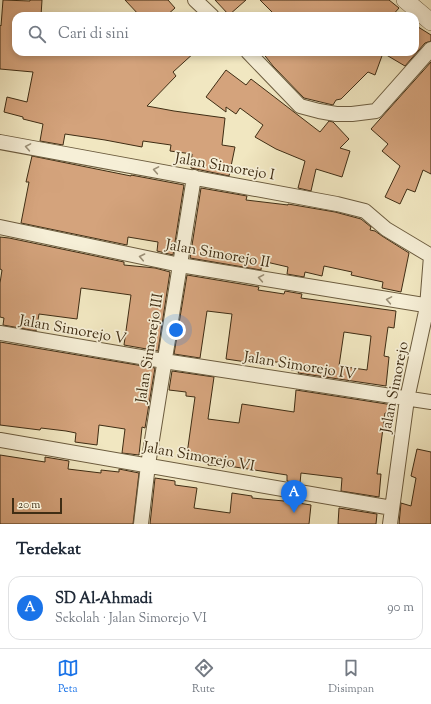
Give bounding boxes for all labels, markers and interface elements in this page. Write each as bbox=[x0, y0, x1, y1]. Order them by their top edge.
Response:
search box bbox=[12, 12, 419, 56]
icon: search bbox=[26, 23, 48, 45]
text: Cari di sini bbox=[58, 24, 129, 45]
one-way arrow bbox=[25, 143, 31, 152]
street label: Jalan Simorejo I bbox=[172, 148, 276, 187]
one-way arrow bbox=[153, 167, 159, 175]
street label: Jalan Simorejo II bbox=[163, 235, 272, 274]
one-way arrow bbox=[139, 253, 145, 261]
one-way arrow bbox=[258, 275, 264, 283]
street label: Jalan Simorejo III bbox=[131, 292, 170, 406]
one-way arrow bbox=[386, 296, 392, 305]
street label: Jalan Simorejo V bbox=[17, 311, 128, 350]
your location bbox=[166, 320, 186, 340]
street label: Jalan Simorejo bbox=[376, 340, 415, 436]
street label: Jalan Simorejo IV bbox=[241, 347, 357, 386]
street label: Jalan Simorejo VI bbox=[140, 437, 256, 478]
pin: A bbox=[281, 480, 307, 513]
scale bar bbox=[12, 496, 62, 515]
text: 20 m bbox=[18, 497, 40, 513]
text: Terdekat bbox=[16, 538, 81, 562]
text: SD Al-Ahmadi bbox=[55, 589, 152, 610]
text: A bbox=[25, 599, 35, 617]
text: 90 m bbox=[387, 599, 414, 617]
text: Sekolah · Jalan Simorejo VI bbox=[55, 610, 207, 628]
tab: Peta bbox=[57, 657, 79, 697]
tab: Rute bbox=[192, 657, 215, 697]
tab: Disimpan bbox=[328, 657, 374, 697]

